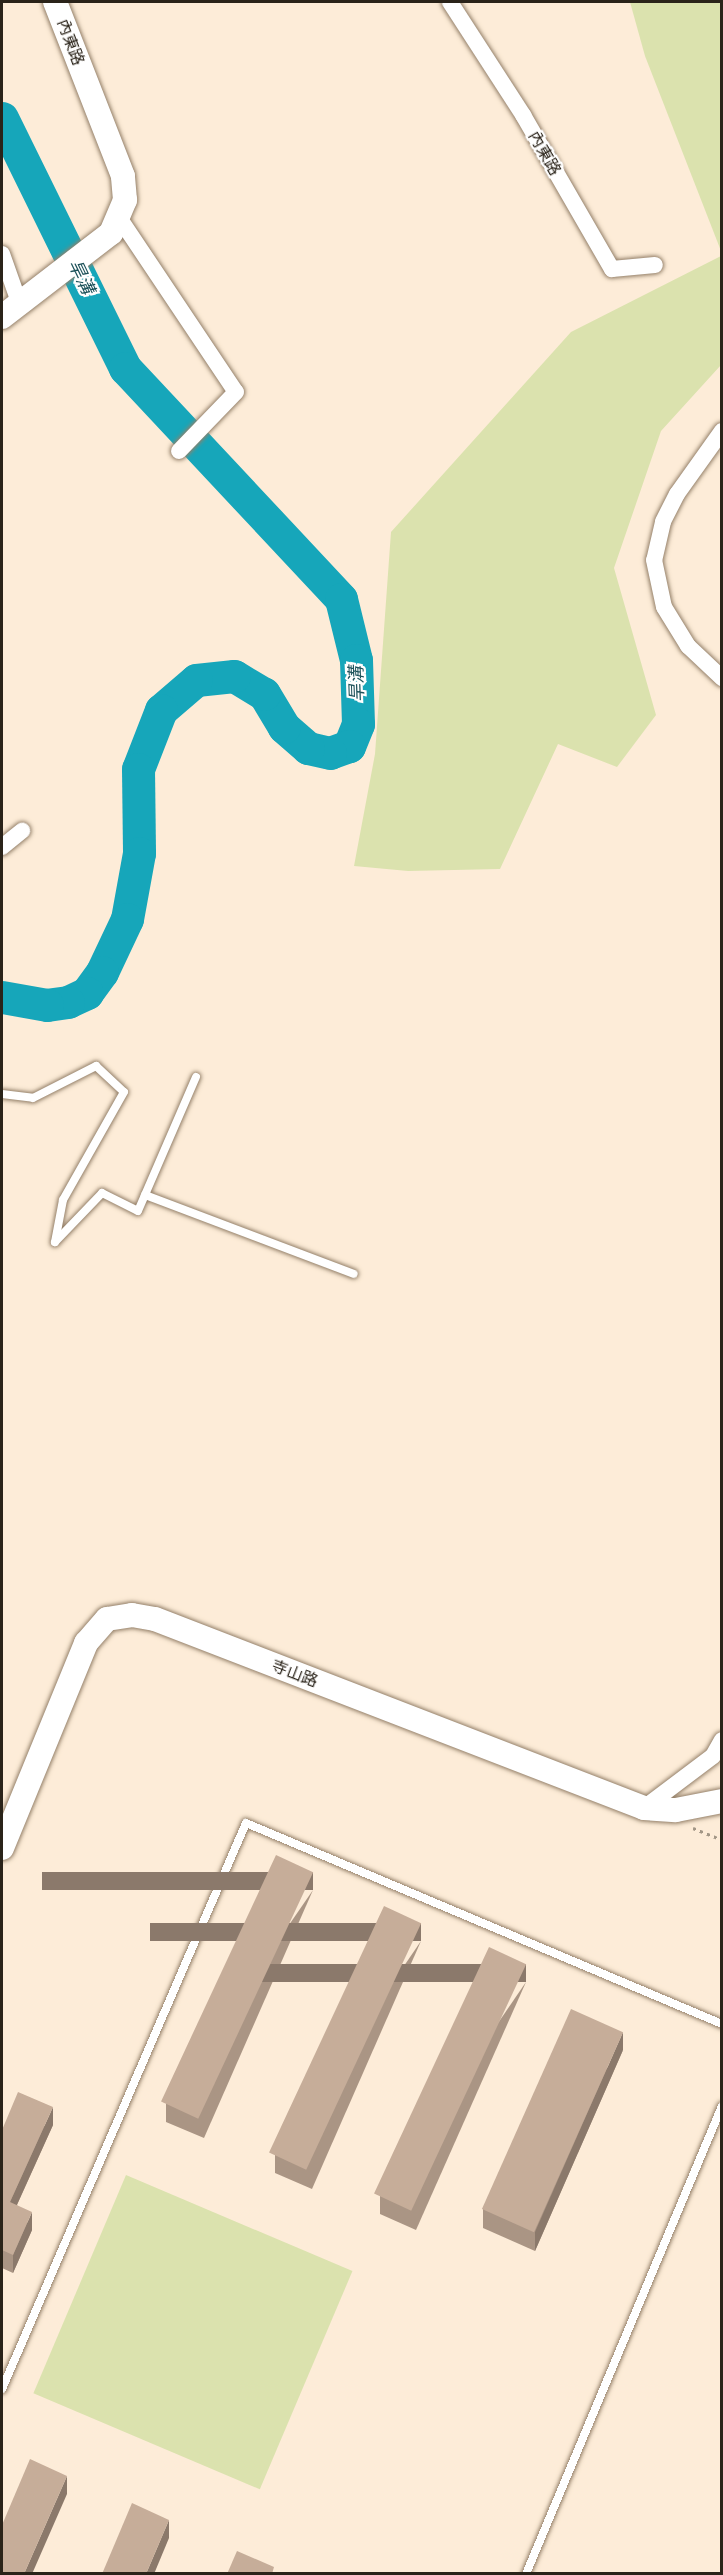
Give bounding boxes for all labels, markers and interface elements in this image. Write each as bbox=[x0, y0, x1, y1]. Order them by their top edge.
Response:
street label: 內東路 bbox=[53, 16, 89, 68]
street label: 內東路 bbox=[525, 127, 565, 179]
water label: 旱溝 bbox=[63, 256, 99, 298]
water label: 旱溝 bbox=[346, 666, 368, 702]
street label: 寺山路 bbox=[269, 1655, 321, 1691]

